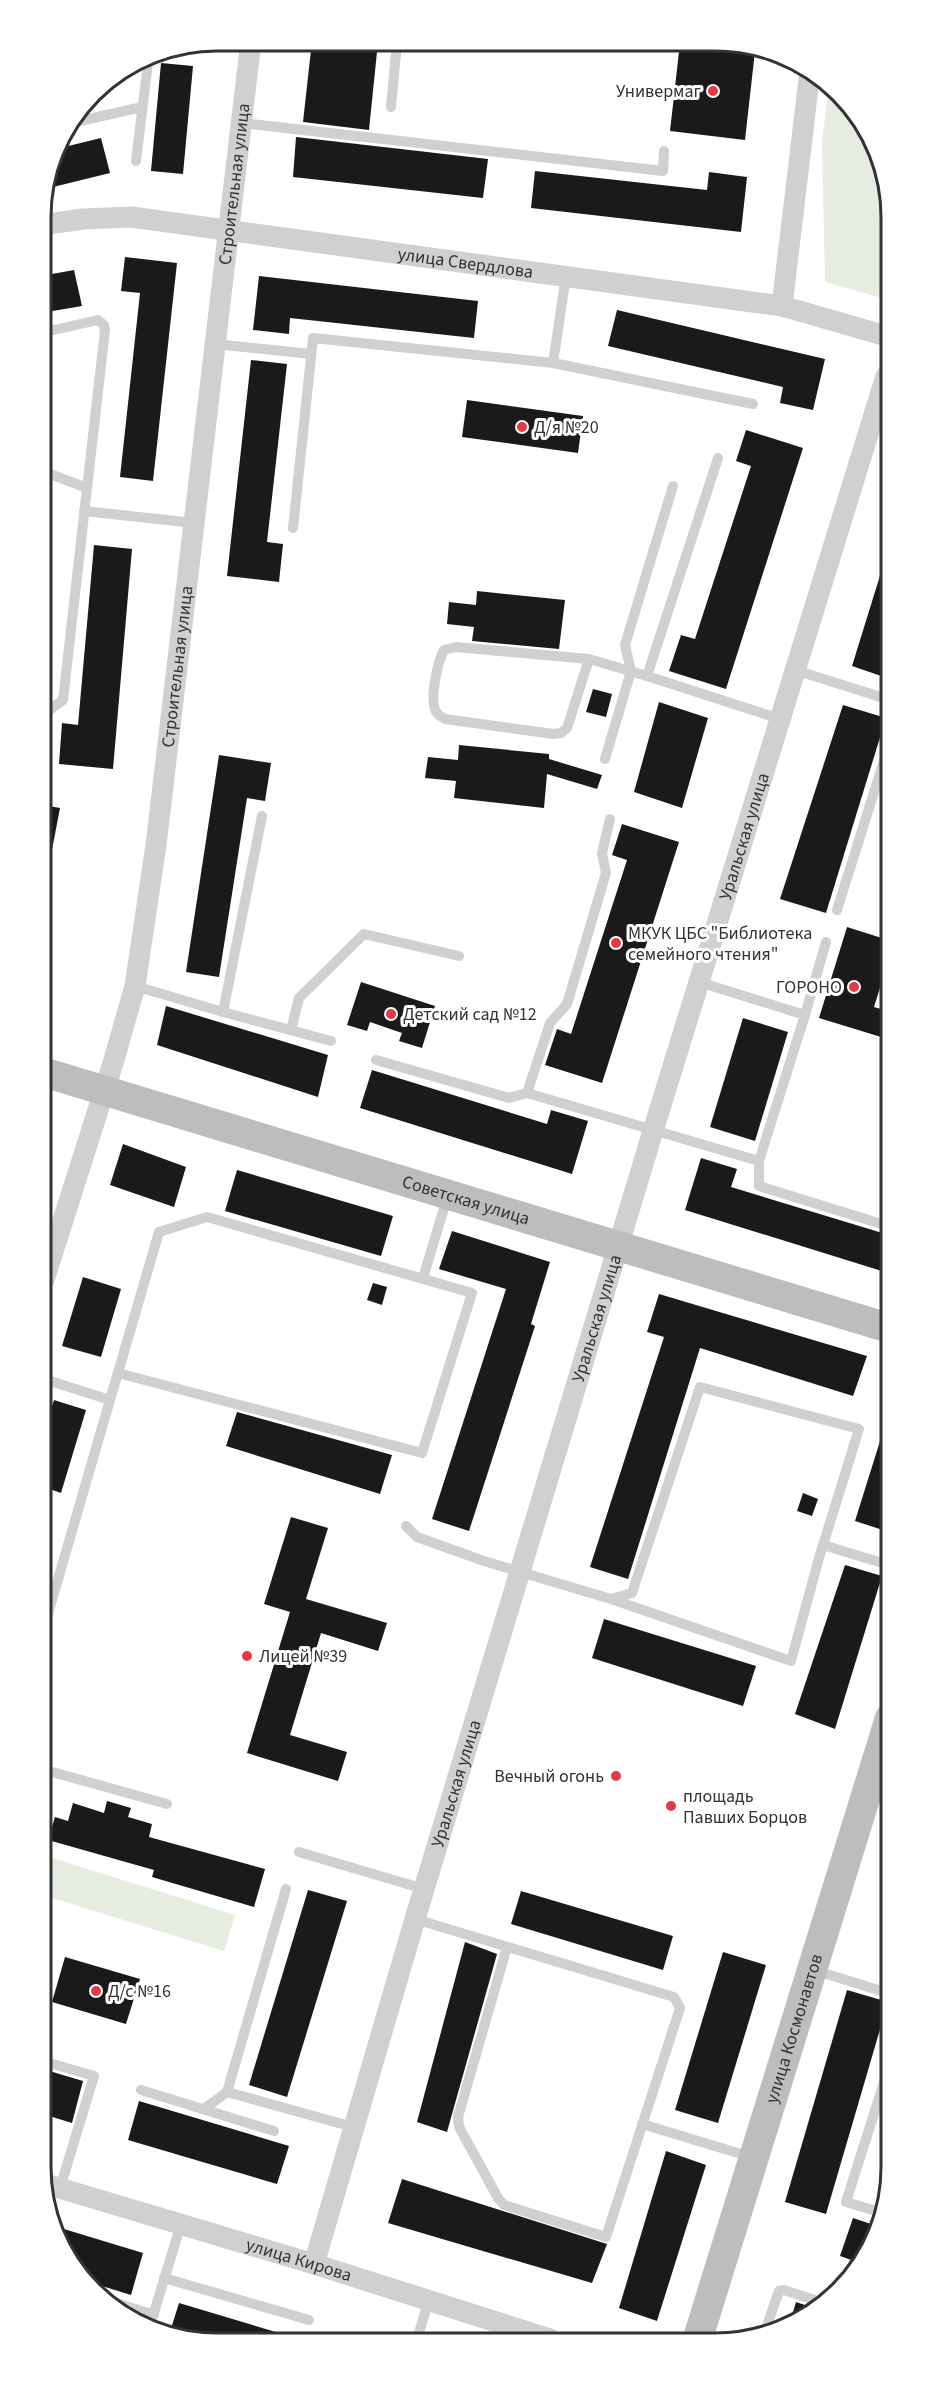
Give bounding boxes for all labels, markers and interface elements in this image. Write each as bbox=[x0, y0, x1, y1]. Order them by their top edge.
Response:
place label: Универмаг bbox=[616, 79, 701, 104]
marker: Универмаг bbox=[706, 84, 720, 98]
street label: Строительная улица bbox=[213, 102, 257, 266]
street label: улица Свердлова bbox=[396, 242, 535, 285]
place label: Д/я №20 bbox=[534, 415, 599, 440]
marker: Д/я №20 bbox=[515, 420, 529, 434]
street label: Строительная улица bbox=[156, 584, 200, 749]
street label: Уральская улица bbox=[713, 770, 776, 903]
place label: МКУК ЦБС "Библиотека семейного чтения" bbox=[628, 921, 812, 967]
marker: МКУК ЦБС "Библиотека семейного чтения" bbox=[609, 936, 623, 950]
place label: ГОРОНО bbox=[776, 975, 842, 1000]
marker: ГОРОНО bbox=[847, 980, 861, 994]
place label: Детский сад №12 bbox=[403, 1002, 537, 1027]
marker: Детский сад №12 bbox=[384, 1007, 398, 1021]
street label: Советская улица bbox=[399, 1169, 533, 1232]
street label: Уральская улица bbox=[566, 1252, 628, 1385]
place label: Лицей №39 bbox=[259, 1644, 347, 1669]
marker: Лицей №39 bbox=[240, 1649, 254, 1663]
street label: Уральская улица bbox=[425, 1717, 487, 1851]
place label: Вечный огонь bbox=[494, 1764, 604, 1789]
marker: Вечный огонь bbox=[609, 1769, 623, 1783]
place label: площадь Павших Борцов bbox=[683, 1784, 807, 1830]
marker: площадь Павших Борцов bbox=[664, 1799, 678, 1813]
street label: улица Космонавтов bbox=[759, 1951, 829, 2106]
place label: Д/с №16 bbox=[108, 1979, 171, 2004]
marker: Д/с №16 bbox=[89, 1984, 103, 1998]
street label: улица Кирова bbox=[243, 2232, 355, 2288]

